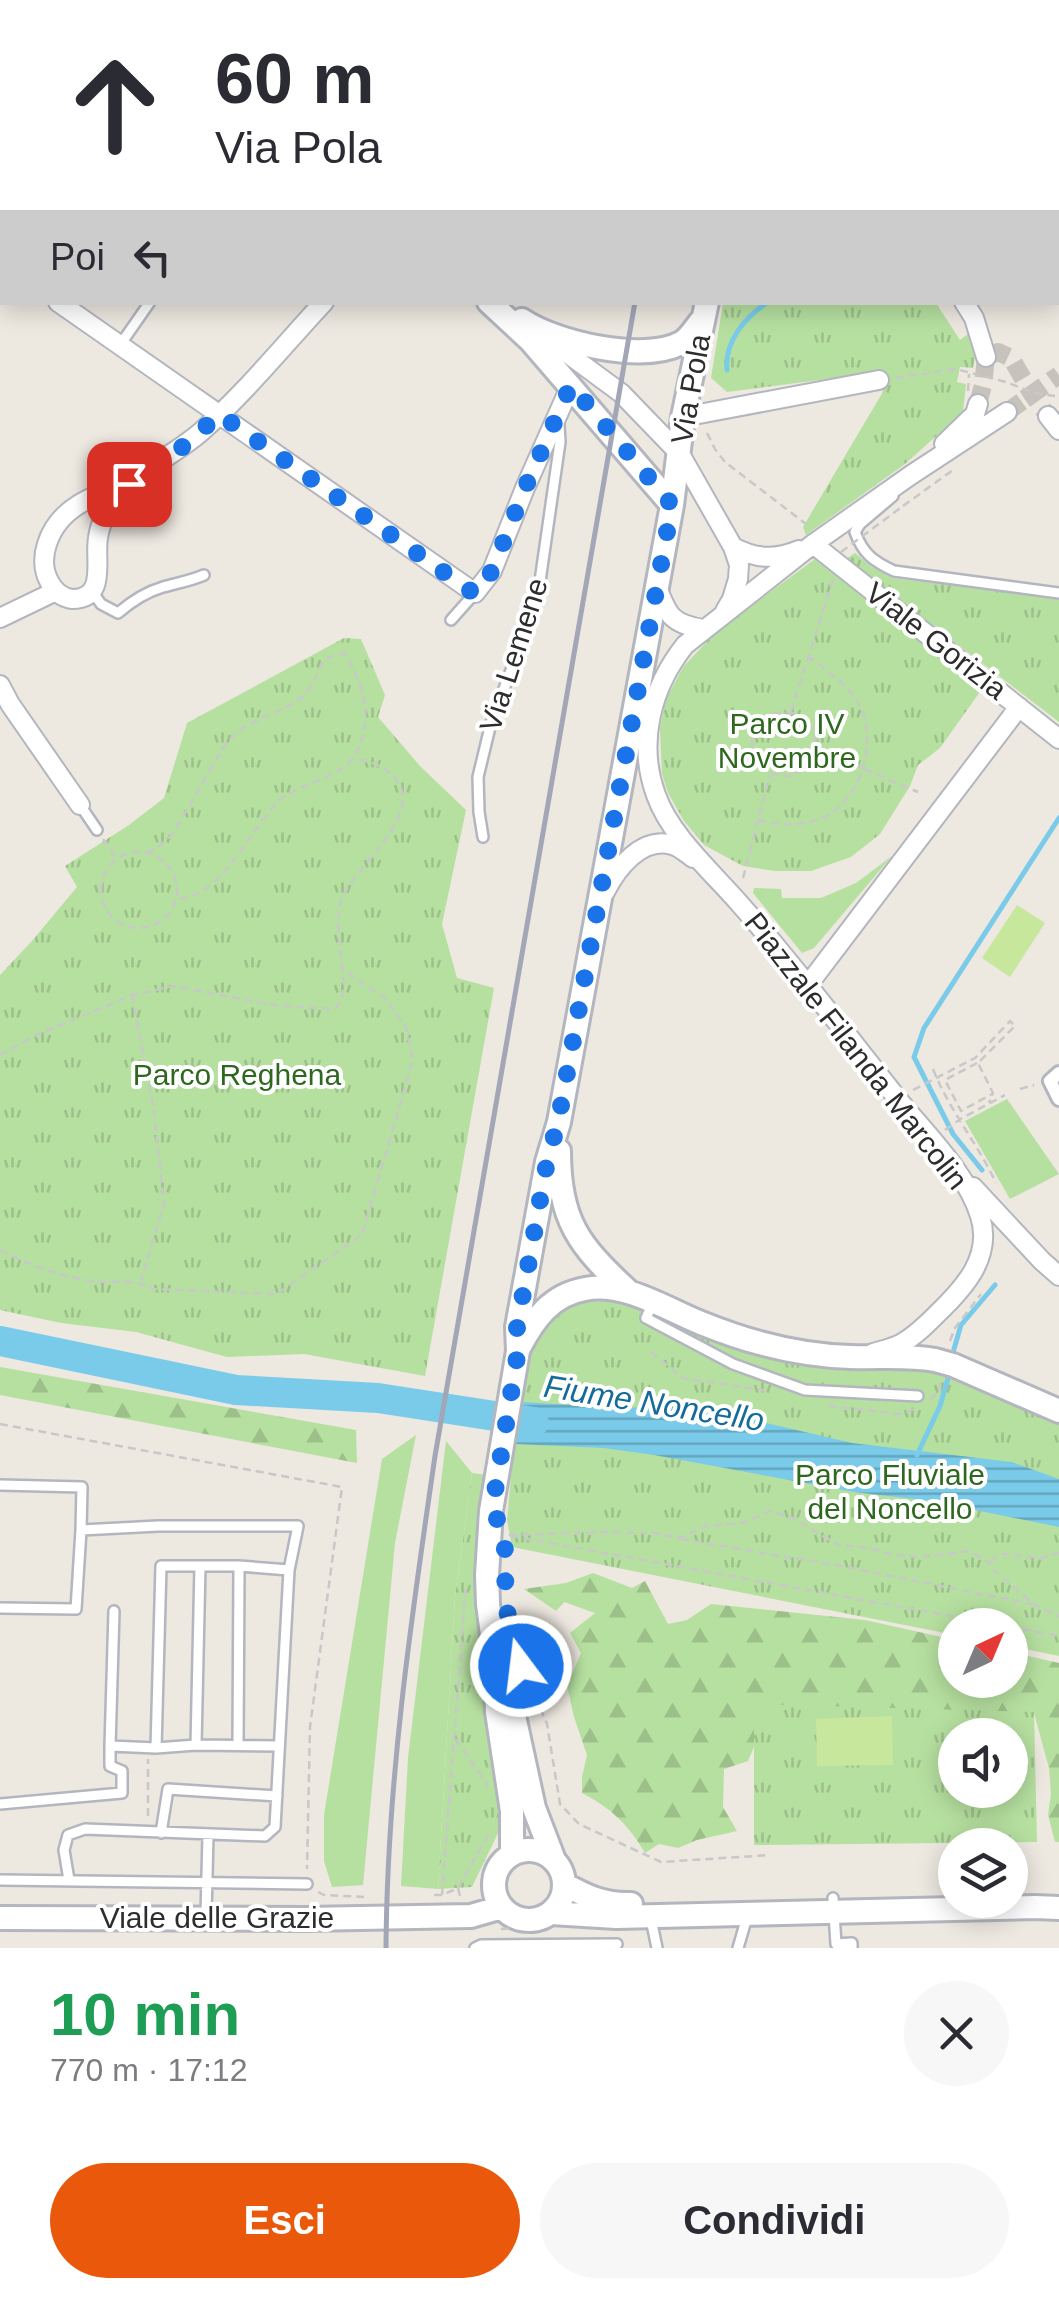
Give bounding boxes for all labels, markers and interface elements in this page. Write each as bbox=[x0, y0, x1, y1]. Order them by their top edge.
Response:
icon: ahead bbox=[50, 40, 180, 170]
text: 60 m bbox=[215, 40, 375, 118]
text: Via Pola bbox=[215, 122, 382, 173]
icon: left bbox=[125, 230, 180, 285]
text: Poi bbox=[50, 236, 105, 278]
street label: Via Pola bbox=[665, 331, 716, 447]
pin bbox=[87, 442, 172, 527]
icon: arrive bbox=[102, 457, 157, 512]
street label: Via Lemene bbox=[473, 574, 554, 736]
street label: Viale Gorizia bbox=[859, 575, 1014, 706]
park label: Parco IV Novembre bbox=[718, 707, 856, 774]
street label: Piazzale Filanda Marcolin bbox=[738, 906, 975, 1196]
park label: Parco Reghena bbox=[133, 1058, 342, 1091]
water label: Fiume Noncello bbox=[541, 1368, 767, 1438]
park label: Parco Fluviale del Noncello bbox=[795, 1458, 985, 1525]
north arrow bbox=[938, 1608, 1028, 1698]
map controls bbox=[938, 1608, 1028, 1918]
position arrow bbox=[469, 1614, 573, 1718]
button: sound bbox=[938, 1718, 1028, 1808]
button: layers bbox=[938, 1828, 1028, 1918]
street label: Viale delle Grazie bbox=[100, 1901, 334, 1934]
text: 10 min bbox=[50, 1981, 240, 2048]
button: close bbox=[904, 1981, 1009, 2086]
text: 770 m · 17:12 bbox=[50, 2052, 247, 2088]
button: Esci bbox=[50, 2163, 520, 2278]
button: Condividi bbox=[540, 2163, 1009, 2278]

